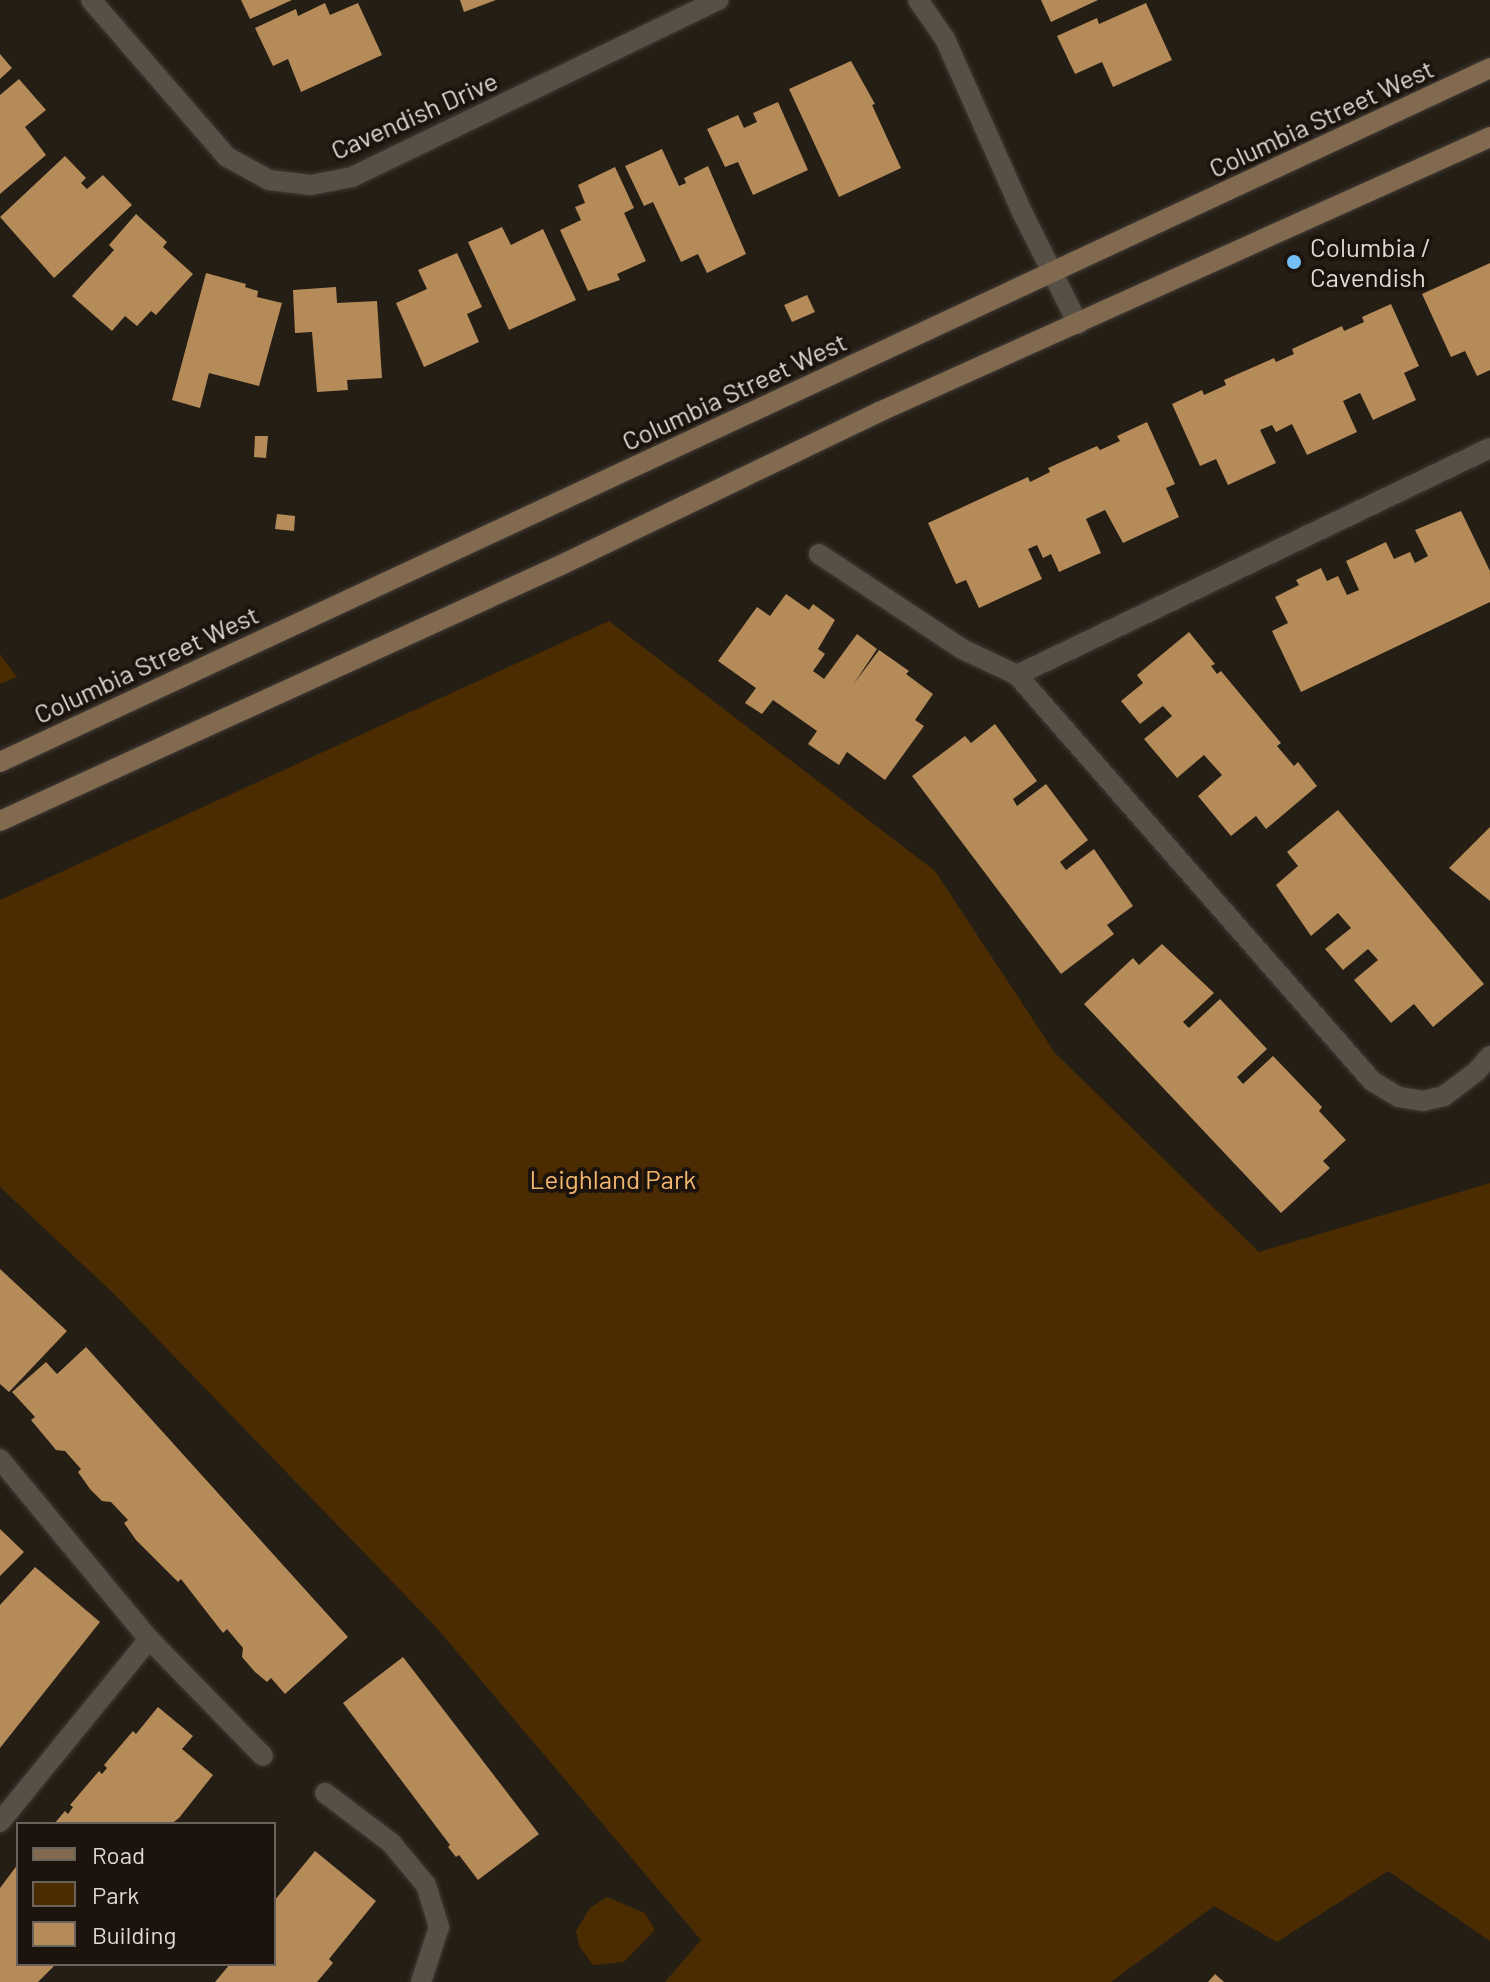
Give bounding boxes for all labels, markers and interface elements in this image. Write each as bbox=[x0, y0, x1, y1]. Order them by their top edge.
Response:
street label: Columbia Street West bbox=[1204, 52, 1438, 184]
street label: Cavendish Drive bbox=[326, 64, 502, 166]
place label: Columbia / Cavendish bbox=[1310, 231, 1431, 292]
marker: Columbia / Cavendish bbox=[1285, 253, 1303, 271]
street label: Columbia Street West bbox=[617, 325, 851, 457]
street label: Columbia Street West bbox=[29, 598, 263, 730]
park label: Leighland Park bbox=[530, 1163, 696, 1195]
legend bbox=[16, 1822, 276, 1966]
text: Road bbox=[92, 1840, 145, 1869]
text: Park bbox=[92, 1880, 139, 1909]
text: Building bbox=[92, 1920, 176, 1949]

